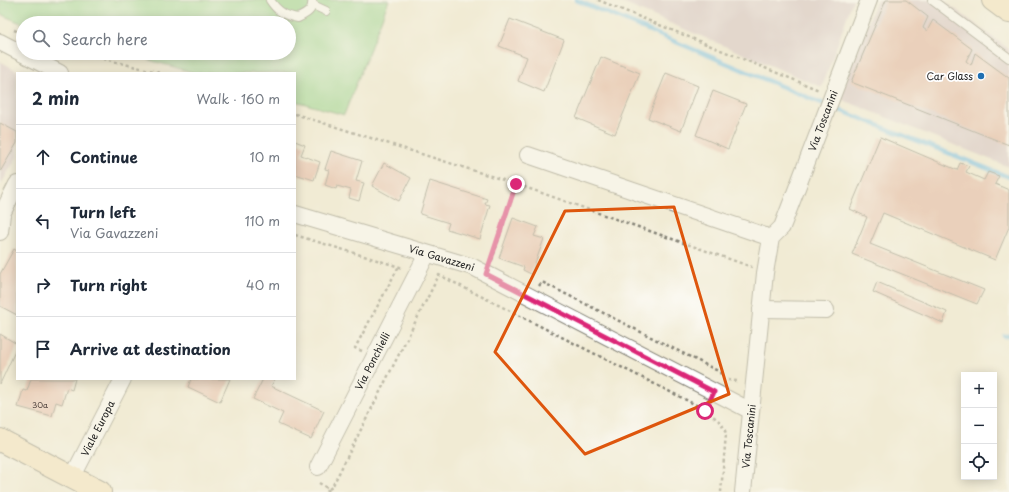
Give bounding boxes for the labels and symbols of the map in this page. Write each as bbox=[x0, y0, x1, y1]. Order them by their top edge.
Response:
place label: Car Glass bbox=[926, 68, 973, 83]
marker: Car Glass bbox=[976, 71, 986, 81]
street label: Via Toscanini bbox=[804, 88, 841, 153]
route end bbox=[507, 175, 525, 193]
street label: Via Gavazzeni bbox=[407, 240, 477, 274]
street label: Via Ponchielli bbox=[351, 329, 393, 392]
street label: Viale Europa bbox=[77, 397, 118, 459]
house number: 30a bbox=[32, 399, 48, 411]
route start bbox=[696, 402, 714, 420]
street label: Via Toscanini bbox=[737, 403, 759, 469]

